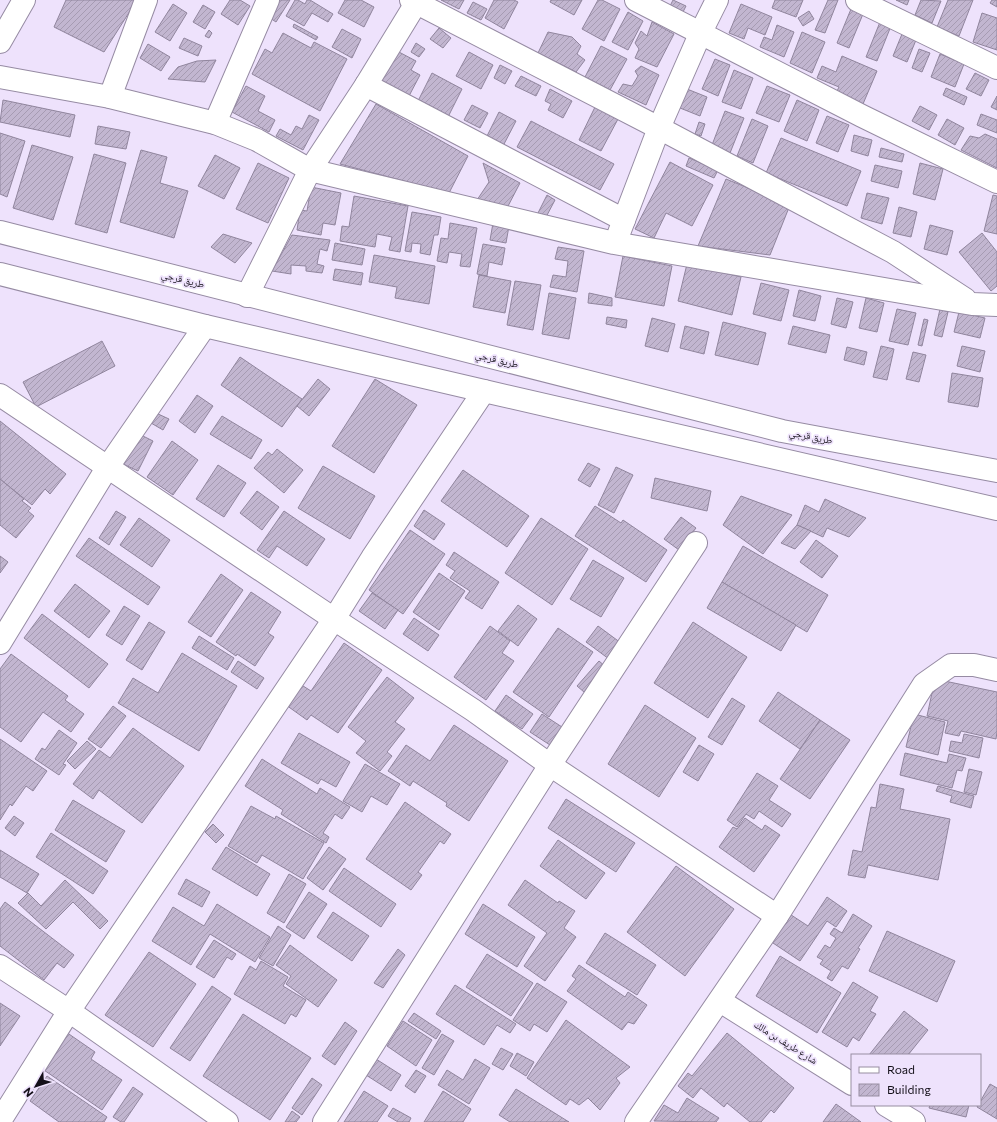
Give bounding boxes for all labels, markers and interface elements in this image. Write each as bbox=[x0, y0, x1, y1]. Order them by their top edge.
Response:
street label: طريق قرجي bbox=[160, 268, 206, 293]
street label: طريق قرجي bbox=[474, 348, 520, 373]
street label: طريق قرجي bbox=[788, 426, 834, 449]
street label: شارع طريف بن مالك bbox=[752, 1018, 820, 1067]
legend bbox=[851, 1054, 981, 1106]
text: Road bbox=[887, 1062, 915, 1076]
north arrow bbox=[16, 1066, 56, 1106]
text: Building bbox=[887, 1082, 931, 1096]
text: N bbox=[20, 1085, 35, 1100]

